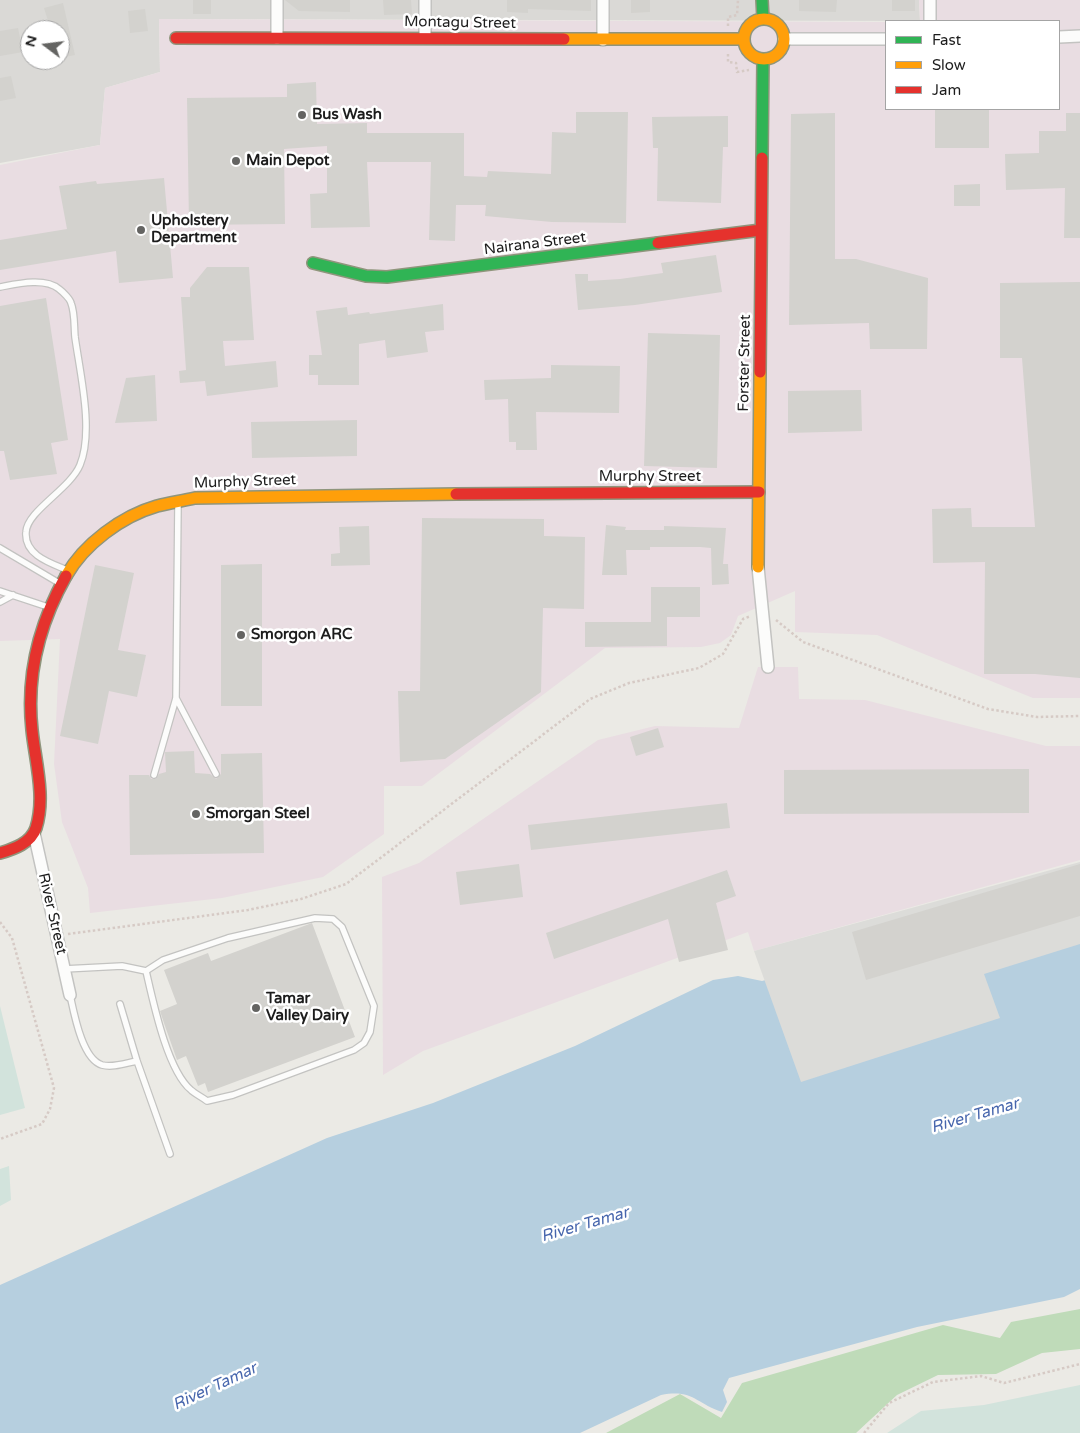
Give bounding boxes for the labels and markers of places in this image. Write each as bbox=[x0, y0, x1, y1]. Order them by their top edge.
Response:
place label: Bus Wash bbox=[312, 106, 382, 124]
marker: Bus Wash bbox=[296, 109, 308, 121]
place label: Main Depot bbox=[246, 152, 329, 170]
marker: Main Depot bbox=[230, 155, 242, 167]
place label: Upholstery Department bbox=[151, 212, 237, 247]
marker: Upholstery Department bbox=[135, 224, 147, 236]
place label: Smorgon ARC bbox=[251, 626, 352, 644]
marker: Smorgon ARC bbox=[235, 629, 247, 641]
place label: Smorgan Steel bbox=[206, 805, 310, 823]
marker: Smorgan Steel bbox=[190, 808, 202, 820]
place label: Tamar Valley Dairy bbox=[266, 990, 349, 1025]
marker: Tamar Valley Dairy bbox=[250, 1002, 262, 1014]

